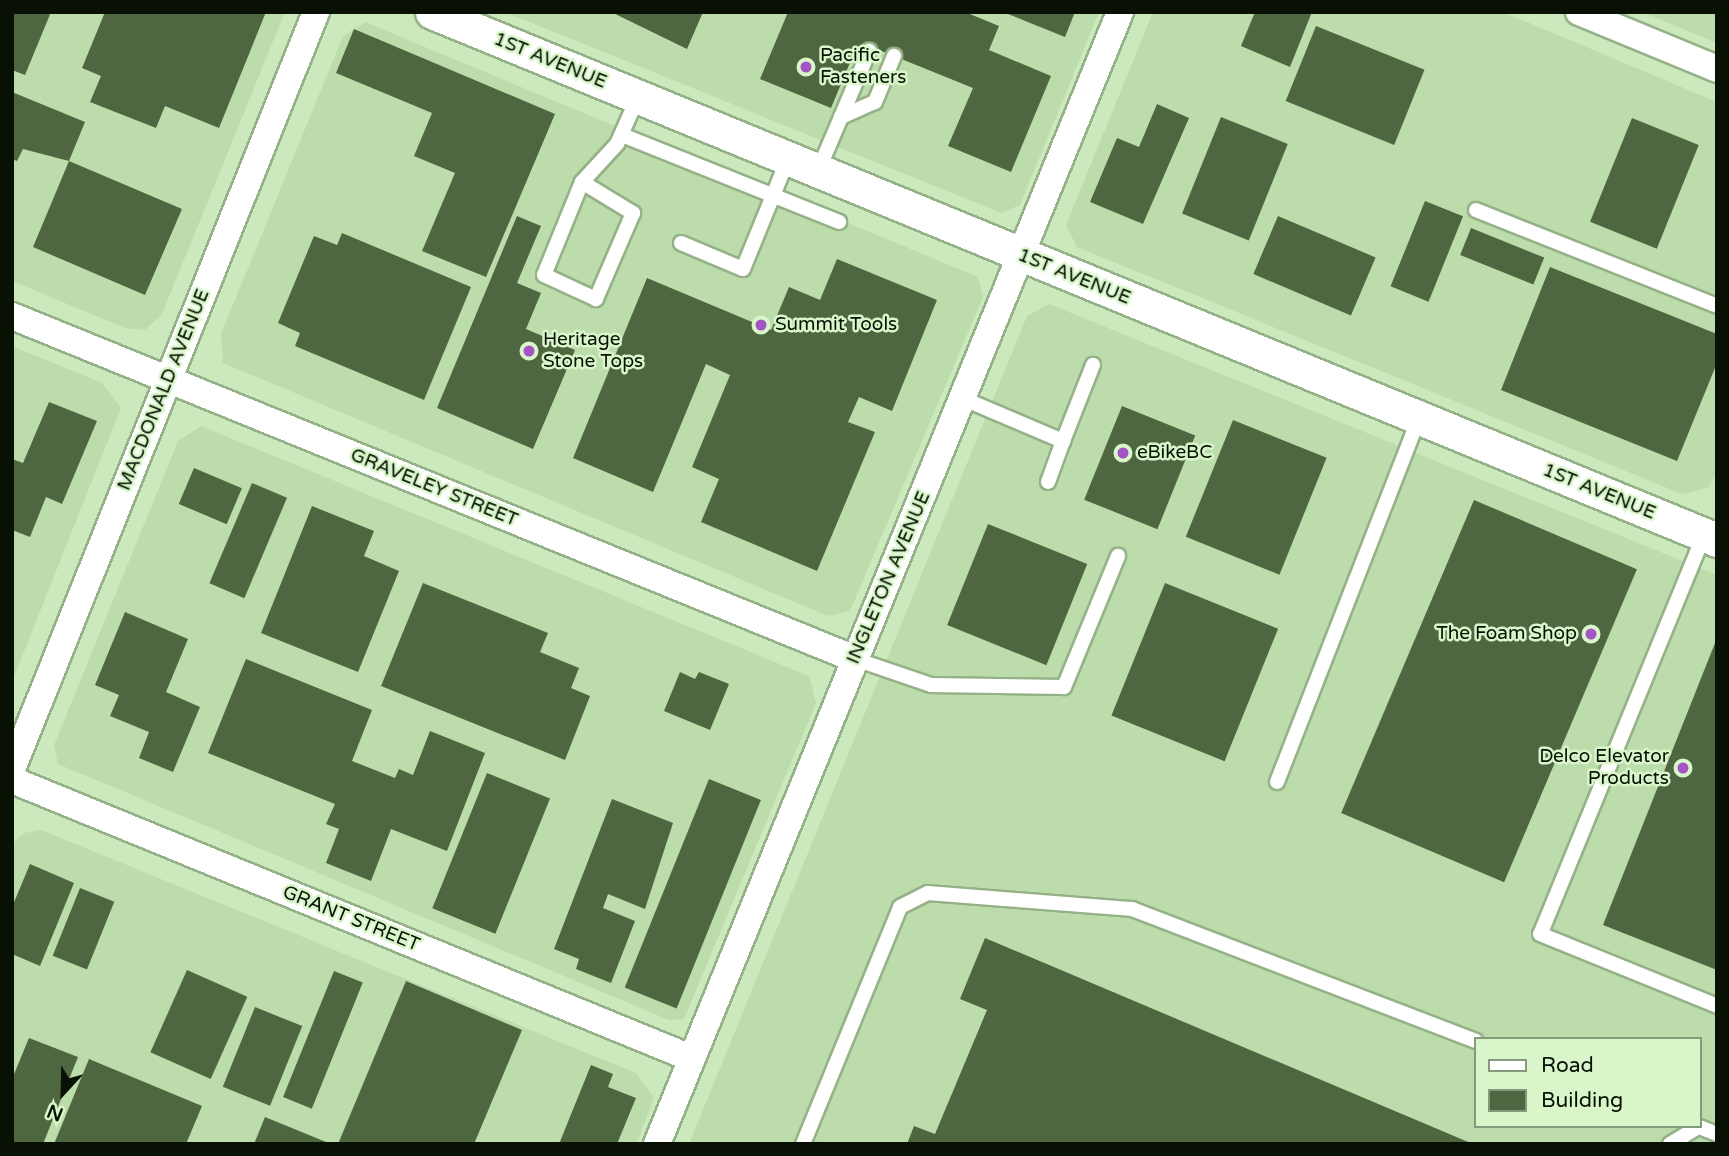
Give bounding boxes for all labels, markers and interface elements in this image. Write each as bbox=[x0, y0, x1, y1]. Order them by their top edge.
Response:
street label: 1ST AVENUE bbox=[490, 28, 610, 94]
place label: Pacific Fasteners bbox=[820, 45, 906, 89]
marker: Pacific Fasteners bbox=[798, 59, 814, 75]
street label: 1ST AVENUE bbox=[1014, 244, 1134, 310]
street label: MACDONALD AVENUE bbox=[113, 286, 215, 494]
place label: Summit Tools bbox=[775, 314, 897, 336]
marker: Summit Tools bbox=[753, 317, 769, 333]
place label: Heritage Stone Tops bbox=[543, 329, 643, 373]
marker: Heritage Stone Tops bbox=[521, 343, 537, 359]
place label: eBikeBC bbox=[1137, 442, 1212, 464]
street label: GRAVELEY STREET bbox=[347, 444, 521, 532]
marker: eBikeBC bbox=[1115, 445, 1131, 461]
street label: 1ST AVENUE bbox=[1539, 459, 1659, 525]
street label: INGLETON AVENUE bbox=[842, 488, 936, 668]
place label: The Foam Shop bbox=[1436, 623, 1577, 645]
marker: The Foam Shop bbox=[1583, 626, 1599, 642]
place label: Delco Elevator Products bbox=[1539, 746, 1669, 790]
marker: Delco Elevator Products bbox=[1675, 760, 1691, 776]
street label: GRANT STREET bbox=[279, 881, 423, 957]
legend bbox=[1474, 1037, 1701, 1128]
text: Road bbox=[1541, 1053, 1594, 1078]
north arrow bbox=[28, 1058, 98, 1128]
text: Building bbox=[1541, 1088, 1623, 1113]
text: N bbox=[44, 1099, 66, 1126]

